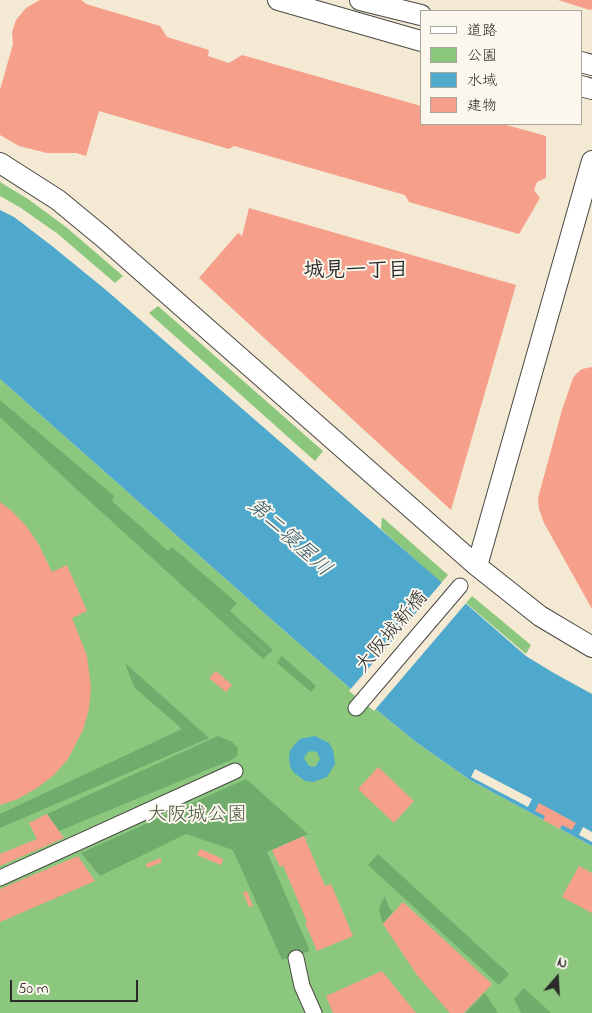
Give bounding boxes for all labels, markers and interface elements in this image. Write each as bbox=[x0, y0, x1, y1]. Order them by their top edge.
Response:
legend bbox=[420, 10, 582, 125]
text: 道路 bbox=[467, 20, 497, 42]
text: 公園 bbox=[467, 45, 497, 67]
text: 水域 bbox=[467, 70, 497, 92]
text: 建物 bbox=[467, 95, 497, 117]
district label: 城見一丁目 bbox=[304, 260, 408, 286]
water label: 第二寝屋川 bbox=[241, 495, 335, 583]
street label: 大阪城新橋 bbox=[352, 587, 434, 679]
park label: 大阪城公園 bbox=[147, 805, 247, 829]
text: N bbox=[554, 952, 570, 975]
north arrow bbox=[532, 953, 582, 1003]
scale bar bbox=[12, 970, 140, 1002]
text: 50 m bbox=[18, 978, 48, 1000]

